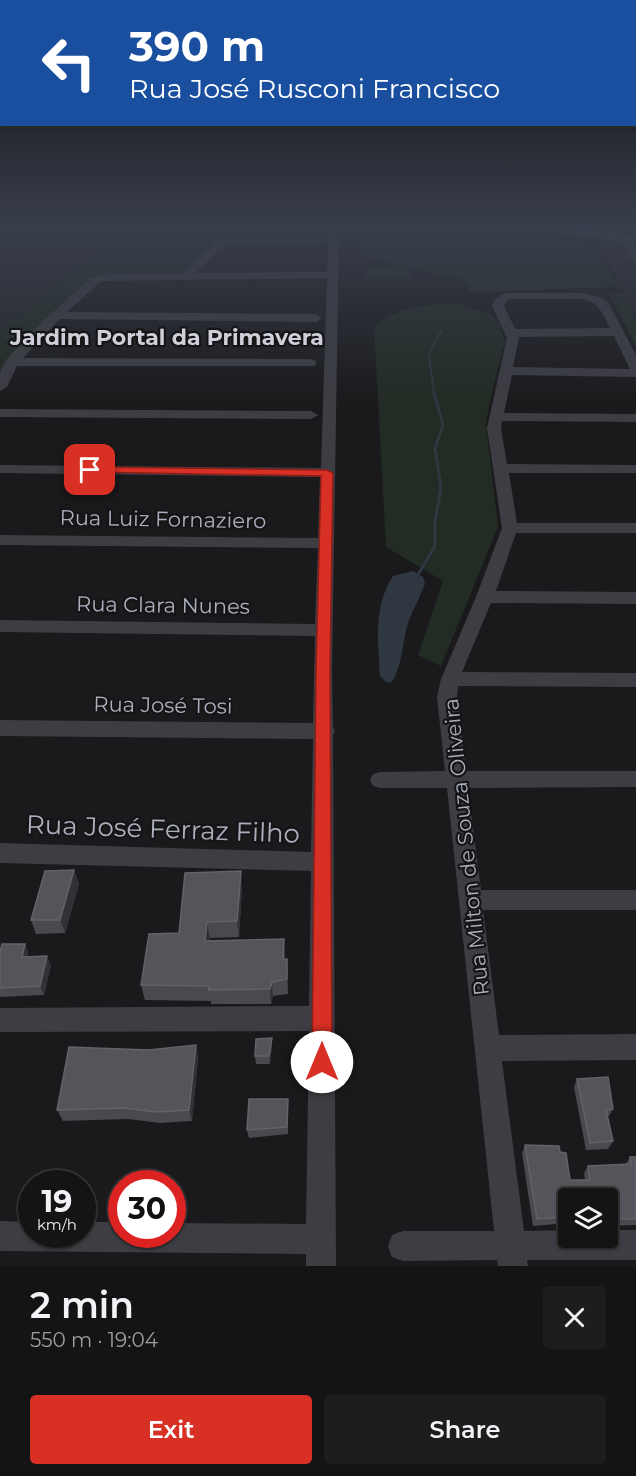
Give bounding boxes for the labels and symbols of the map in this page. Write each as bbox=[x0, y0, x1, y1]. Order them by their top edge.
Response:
district label: Jardim Portal da Primavera bbox=[9, 324, 324, 351]
pin bbox=[64, 444, 115, 495]
street label: Rua Luiz Fornaziero bbox=[59, 505, 267, 533]
street label: Rua Clara Nunes bbox=[76, 591, 250, 619]
street label: Rua José Tosi bbox=[93, 691, 233, 719]
street label: Rua Milton de Souza Oliveira bbox=[438, 697, 494, 997]
street label: Rua José Ferraz Filho bbox=[26, 808, 300, 850]
position arrow bbox=[290, 1030, 354, 1094]
speed limit sign: 30 bbox=[108, 1170, 186, 1248]

